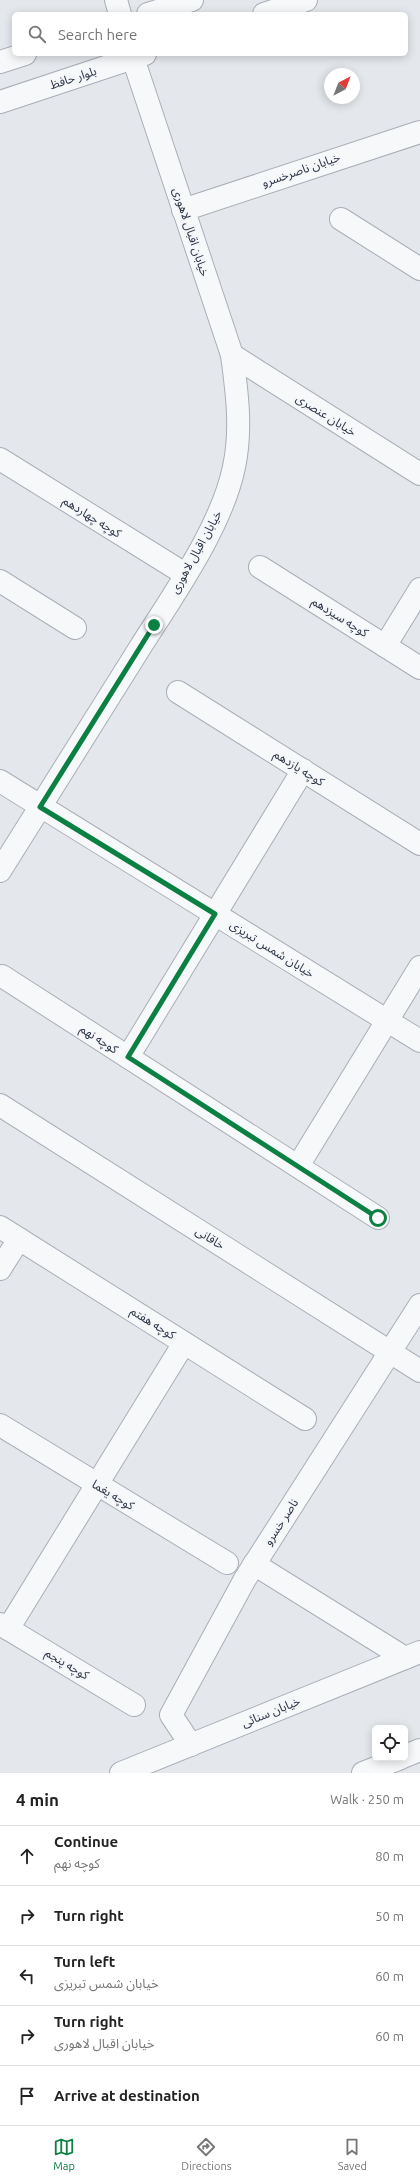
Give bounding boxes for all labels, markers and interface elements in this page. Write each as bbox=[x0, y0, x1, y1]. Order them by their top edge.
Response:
search box bbox=[12, 12, 408, 56]
icon: search bbox=[26, 23, 48, 45]
text: Search here bbox=[58, 26, 137, 43]
street label: بلوار حافظ bbox=[48, 64, 98, 92]
north arrow bbox=[324, 68, 360, 104]
street label: خیابان ناصرخسرو bbox=[260, 150, 342, 190]
street label: خیابان اقبال لاهوری bbox=[170, 186, 212, 278]
street label: خیابان عنصری bbox=[293, 391, 359, 439]
street label: کوچه چهاردهم bbox=[59, 493, 125, 543]
street label: خیابان اقبال لاهوری bbox=[167, 508, 225, 596]
street label: کوچه سیزدهم bbox=[308, 594, 372, 642]
route end bbox=[145, 616, 163, 634]
street label: کوچه یازدهم bbox=[270, 747, 328, 791]
street label: خیابان شمس تبریزی bbox=[227, 917, 317, 981]
street label: کوچه نهم bbox=[76, 1022, 121, 1059]
route start bbox=[369, 1209, 387, 1227]
street label: خاقانی bbox=[193, 1224, 227, 1252]
street label: کوچه هفتم bbox=[127, 1304, 179, 1345]
street label: کوچه یغما bbox=[89, 1477, 137, 1514]
street label: ناصر خسرو bbox=[261, 1496, 301, 1548]
street label: کوچه پنجم bbox=[42, 1646, 92, 1685]
street label: خیابان سنائی bbox=[240, 1694, 302, 1730]
map controls bbox=[372, 1725, 408, 1761]
button: locate bbox=[372, 1725, 408, 1761]
text: 4 min bbox=[16, 1790, 59, 1809]
text: Walk · 250 m bbox=[330, 1792, 404, 1806]
text: Continue bbox=[54, 1833, 118, 1850]
icon: ahead bbox=[16, 1845, 38, 1867]
text: 80 m bbox=[375, 1849, 404, 1863]
text: کوچه نهم bbox=[54, 1856, 100, 1870]
icon: right bbox=[16, 1905, 38, 1927]
text: Turn right bbox=[54, 1907, 124, 1924]
text: 50 m bbox=[375, 1909, 404, 1923]
text: Turn left bbox=[54, 1953, 115, 1970]
icon: left bbox=[16, 1965, 38, 1987]
text: 60 m bbox=[375, 1969, 404, 1983]
text: خیابان شمس تبریزی bbox=[54, 1976, 159, 1990]
text: Turn right bbox=[54, 2013, 124, 2030]
icon: right bbox=[16, 2025, 38, 2047]
text: 60 m bbox=[375, 2029, 404, 2043]
text: خیابان اقبال لاهوری bbox=[54, 2036, 154, 2050]
icon: arrive bbox=[16, 2085, 38, 2107]
text: Arrive at destination bbox=[54, 2087, 200, 2104]
tab: Map bbox=[53, 2136, 75, 2172]
tab: Directions bbox=[181, 2136, 231, 2172]
tab: Saved bbox=[338, 2136, 367, 2172]

